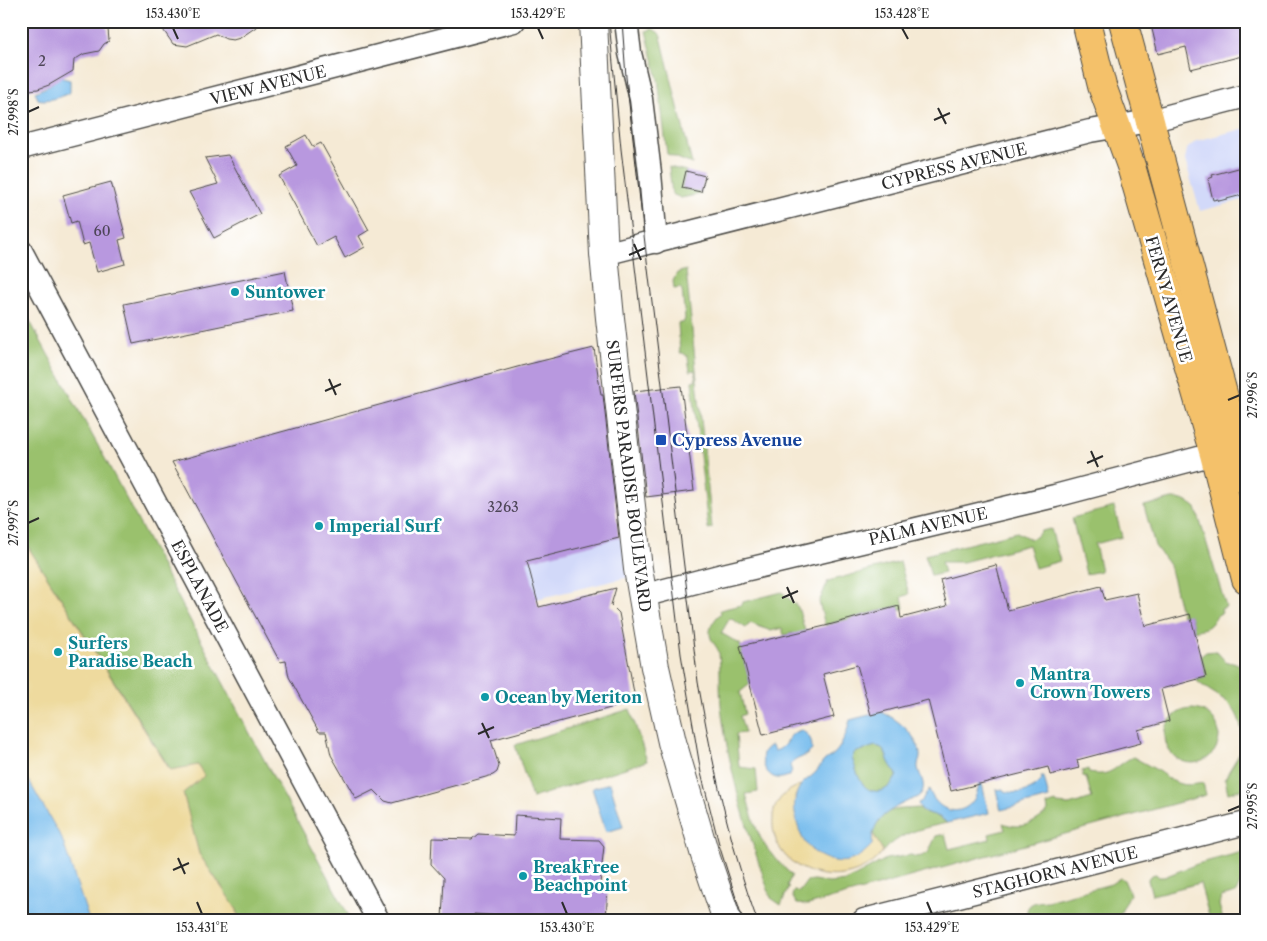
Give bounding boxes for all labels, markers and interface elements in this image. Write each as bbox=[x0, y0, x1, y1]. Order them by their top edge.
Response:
text: 153.430°E bbox=[146, 6, 200, 21]
text: 153.429°E bbox=[511, 6, 565, 21]
text: 153.428°E bbox=[875, 6, 929, 21]
house number: 2 bbox=[38, 52, 46, 70]
street label: VIEW AVENUE bbox=[207, 61, 328, 109]
text: 27.998°S bbox=[6, 88, 21, 136]
street label: CYPRESS AVENUE bbox=[879, 138, 1029, 194]
house number: 60 bbox=[93, 222, 111, 240]
street label: FERNY AVENUE bbox=[1141, 234, 1197, 364]
place label: Suntower bbox=[245, 282, 325, 302]
marker: Suntower bbox=[229, 286, 241, 298]
street label: SURFERS PARADISE BOULEVARD bbox=[602, 339, 656, 613]
text: 27.996°S bbox=[1245, 371, 1260, 419]
place label: Cypress Avenue bbox=[672, 430, 803, 450]
marker: Cypress Avenue bbox=[654, 433, 668, 447]
house number: 3263 bbox=[487, 498, 519, 516]
text: 27.997°S bbox=[6, 500, 21, 546]
street label: PALM AVENUE bbox=[867, 503, 989, 549]
place label: Imperial Surf bbox=[329, 516, 442, 536]
marker: Imperial Surf bbox=[313, 520, 325, 532]
street label: ESPLANADE bbox=[167, 536, 233, 636]
place label: Surfers Paradise Beach bbox=[68, 633, 193, 671]
marker: Surfers Paradise Beach bbox=[52, 646, 64, 658]
place label: Mantra Crown Towers bbox=[1030, 664, 1150, 702]
marker: Mantra Crown Towers bbox=[1014, 677, 1026, 689]
place label: Ocean by Meriton bbox=[495, 687, 642, 707]
marker: Ocean by Meriton bbox=[479, 691, 491, 703]
text: 27.995°S bbox=[1245, 783, 1260, 829]
street label: STAGHORN AVENUE bbox=[970, 842, 1140, 902]
place label: BreakFree Beachpoint bbox=[533, 857, 628, 895]
marker: BreakFree Beachpoint bbox=[517, 870, 529, 882]
text: 153.431°E bbox=[176, 920, 228, 935]
text: 153.430°E bbox=[540, 920, 594, 935]
text: 153.429°E bbox=[905, 920, 959, 935]

